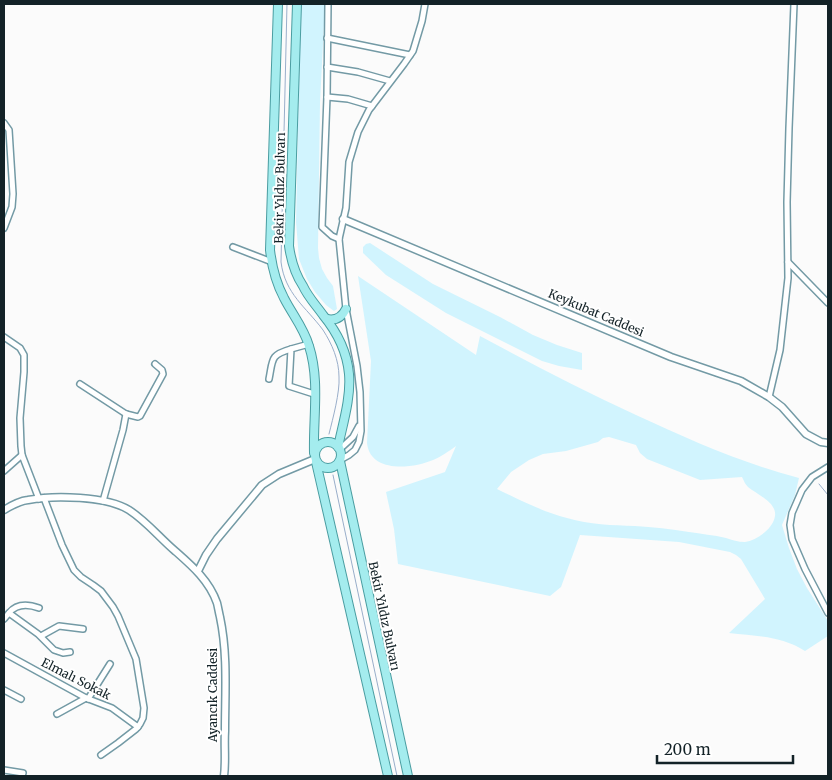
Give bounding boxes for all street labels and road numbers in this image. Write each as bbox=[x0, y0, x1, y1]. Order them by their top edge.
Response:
street label: Bekir Yıldız Bulvarı bbox=[271, 132, 288, 244]
street label: Keykubat Caddesi bbox=[546, 286, 646, 340]
street label: Bekir Yıldız Bulvarı bbox=[366, 560, 403, 672]
street label: Ayancık Caddesi bbox=[205, 648, 220, 743]
street label: Elmalı Sokak bbox=[39, 655, 114, 703]

